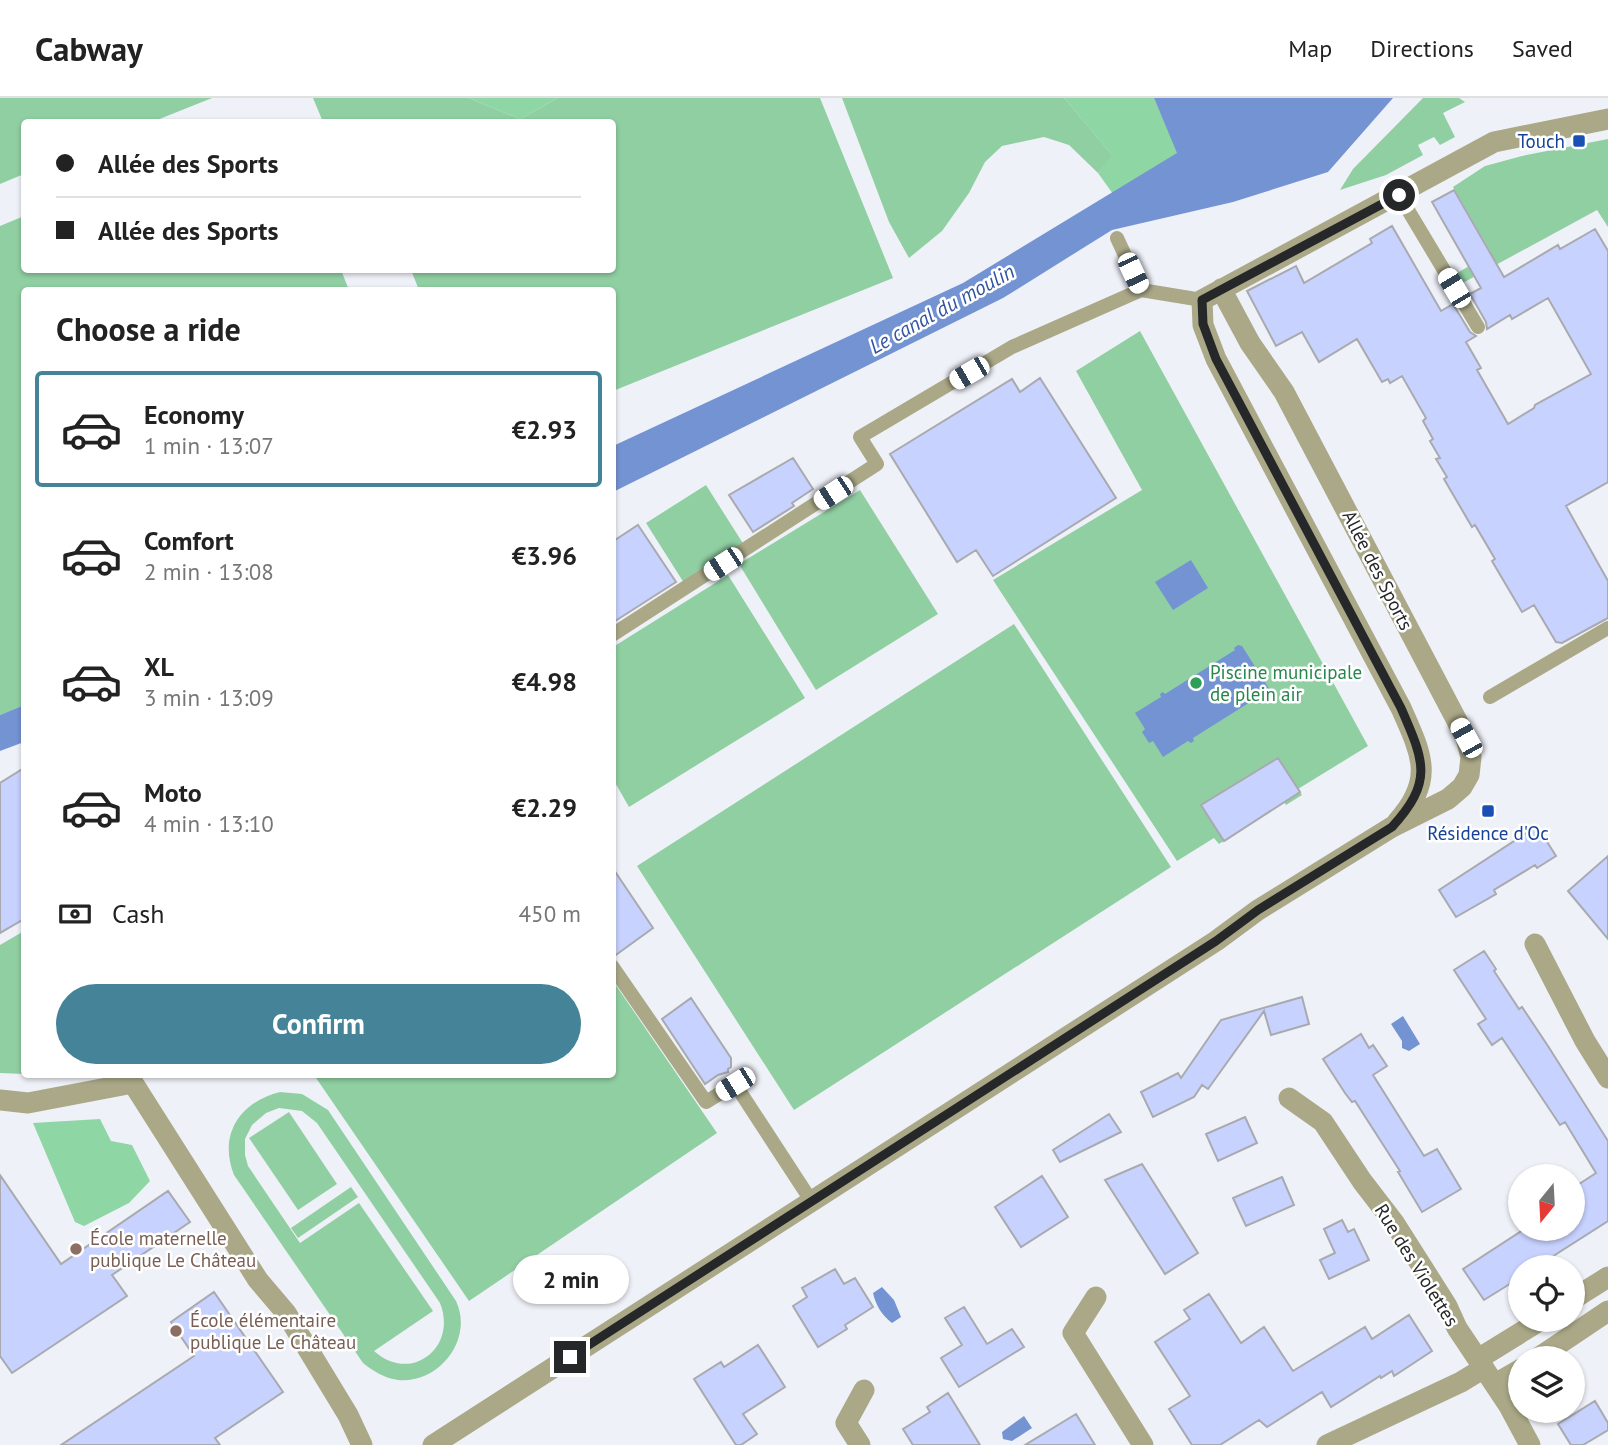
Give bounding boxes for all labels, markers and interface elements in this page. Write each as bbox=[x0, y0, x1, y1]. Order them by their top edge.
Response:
text: Cabway bbox=[35, 27, 143, 70]
text: Map bbox=[1288, 33, 1332, 64]
text: Directions bbox=[1370, 33, 1474, 64]
text: Saved bbox=[1512, 33, 1573, 64]
place label: Touch bbox=[1517, 129, 1565, 153]
marker: Touch bbox=[1571, 133, 1587, 149]
text: Allée des Sports bbox=[98, 147, 278, 180]
route start bbox=[1383, 179, 1415, 211]
text: Allée des Sports bbox=[98, 214, 278, 247]
car bbox=[1115, 250, 1152, 296]
water label: Le canal du moulin bbox=[864, 257, 1019, 360]
car bbox=[1435, 265, 1474, 311]
text: Choose a ride bbox=[56, 308, 241, 350]
car bbox=[946, 353, 993, 393]
icon: car bbox=[60, 398, 123, 461]
text: Economy bbox=[144, 398, 244, 431]
text: €2.93 bbox=[512, 413, 577, 446]
text: 1 min · 13:07 bbox=[144, 431, 274, 460]
car bbox=[810, 473, 857, 513]
street label: Allée des Sports bbox=[1337, 506, 1419, 634]
icon: car bbox=[60, 524, 123, 587]
text: Comfort bbox=[144, 524, 234, 557]
text: €3.96 bbox=[512, 539, 577, 572]
car bbox=[700, 544, 747, 584]
text: 2 min · 13:08 bbox=[144, 557, 274, 586]
icon: car bbox=[60, 650, 123, 713]
text: XL bbox=[144, 650, 174, 683]
place label: Piscine municipale de plein air bbox=[1210, 660, 1362, 706]
text: €4.98 bbox=[512, 665, 577, 698]
marker: Piscine municipale de plein air bbox=[1188, 675, 1204, 691]
text: 3 min · 13:09 bbox=[144, 683, 274, 712]
car bbox=[1447, 715, 1486, 761]
icon: car bbox=[60, 776, 123, 839]
text: Moto bbox=[144, 776, 202, 809]
text: €2.29 bbox=[512, 791, 577, 824]
marker: Résidence d'Oc bbox=[1480, 803, 1496, 819]
text: 4 min · 13:10 bbox=[144, 809, 274, 838]
place label: Résidence d'Oc bbox=[1427, 821, 1549, 845]
icon: cash bbox=[56, 895, 94, 933]
text: Cash bbox=[112, 897, 164, 930]
text: 450 m bbox=[519, 899, 581, 928]
button: Confirm bbox=[56, 984, 581, 1064]
car bbox=[712, 1064, 759, 1104]
north arrow bbox=[1508, 1164, 1586, 1241]
map controls bbox=[1508, 1164, 1585, 1423]
street label: Rue des Violettes bbox=[1370, 1199, 1464, 1331]
place label: École maternelle publique Le Château bbox=[90, 1226, 256, 1272]
marker: École maternelle publique Le Château bbox=[68, 1241, 84, 1257]
button: locate bbox=[1508, 1255, 1585, 1332]
callout: 2 min bbox=[512, 1256, 628, 1304]
text: 2 min bbox=[543, 1265, 599, 1294]
place label: École élémentaire publique Le Château bbox=[190, 1308, 356, 1354]
marker: École élémentaire publique Le Château bbox=[168, 1323, 184, 1339]
route end bbox=[554, 1341, 586, 1373]
button: layers bbox=[1508, 1346, 1585, 1423]

